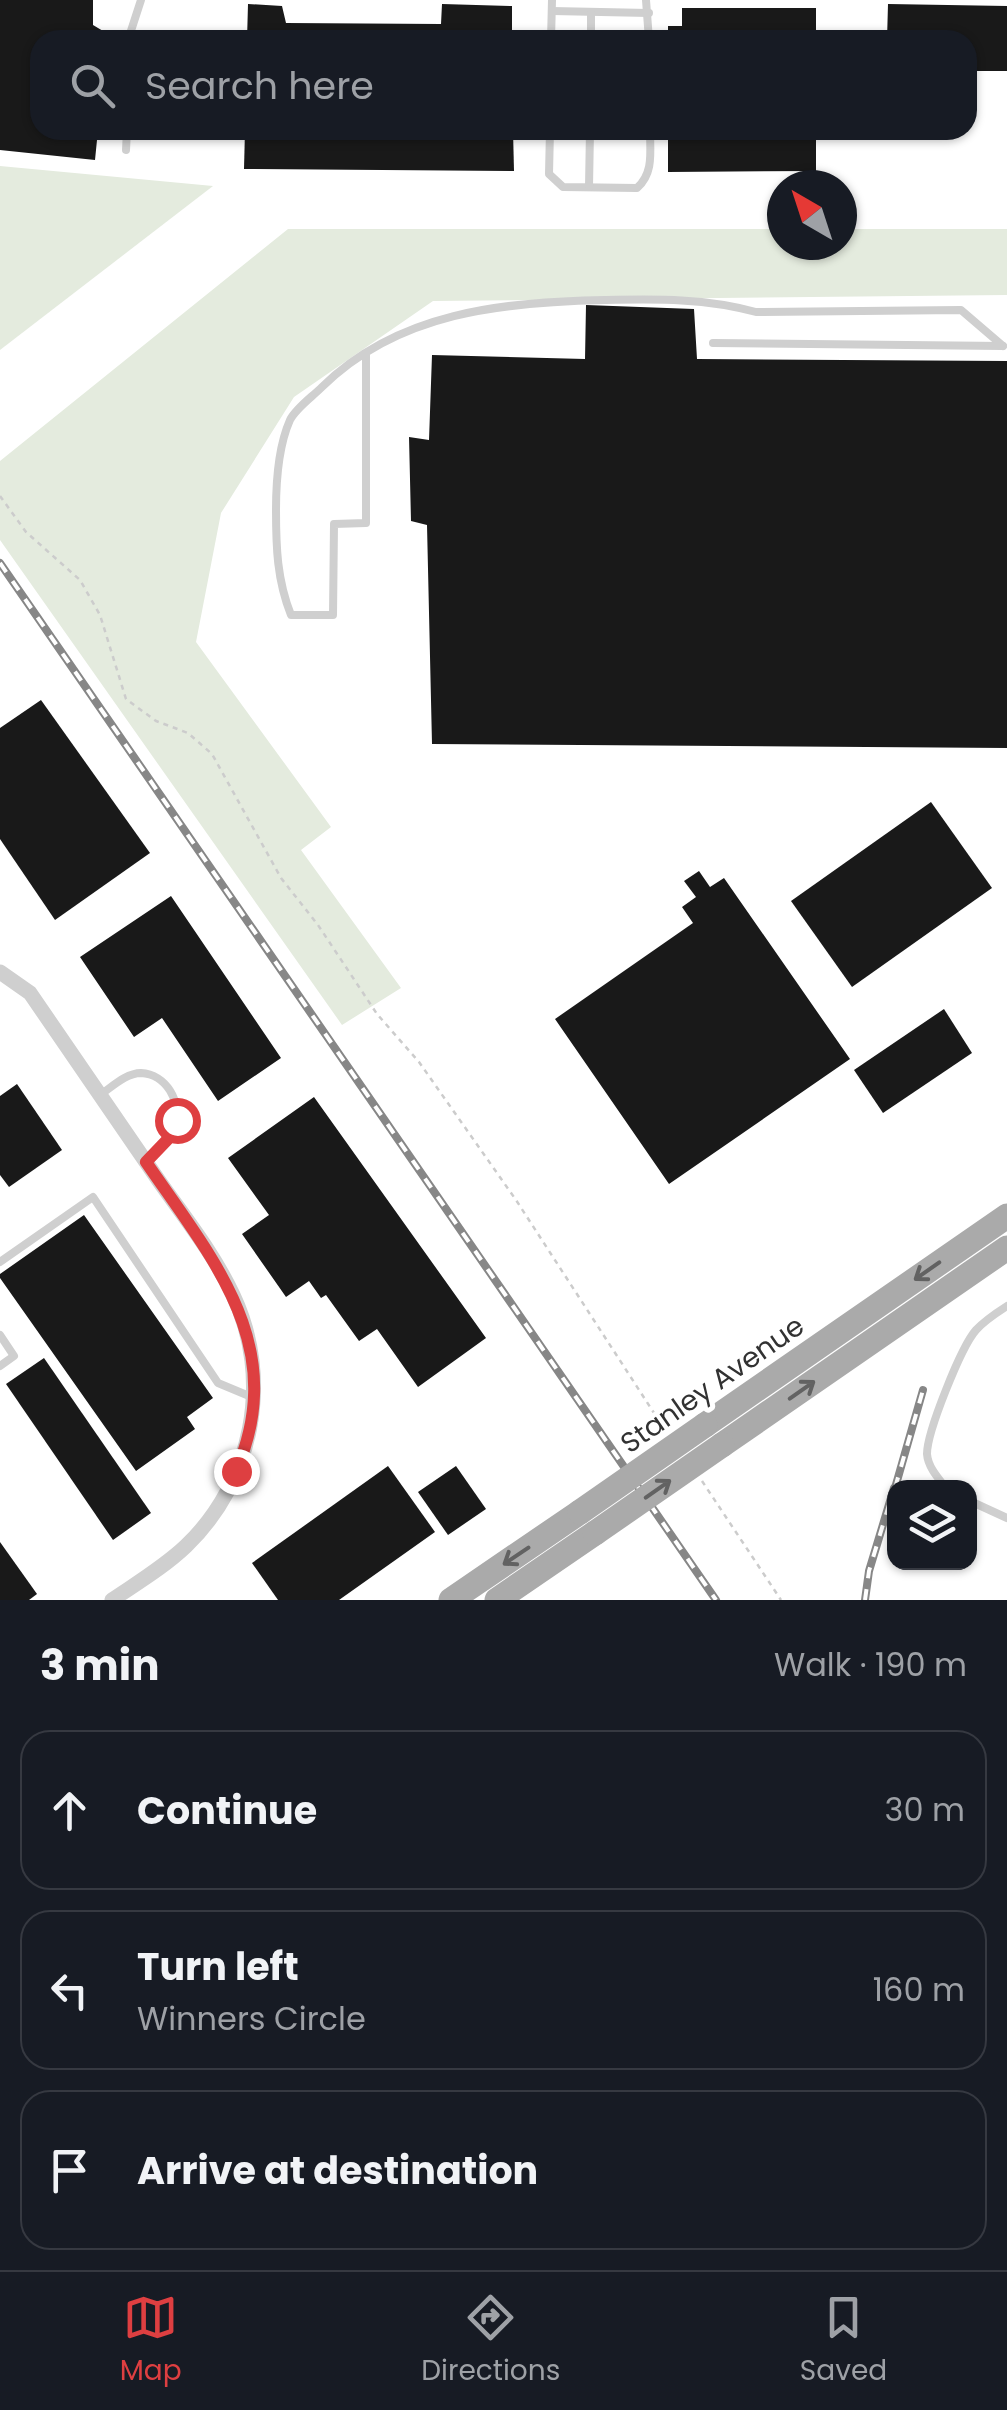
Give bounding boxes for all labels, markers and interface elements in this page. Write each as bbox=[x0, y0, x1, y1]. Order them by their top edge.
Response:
search box bbox=[30, 30, 977, 140]
icon: search bbox=[65, 58, 120, 113]
text: Search here bbox=[145, 59, 374, 112]
north arrow bbox=[767, 170, 857, 260]
route start bbox=[155, 1098, 201, 1144]
one-way arrow bbox=[913, 1260, 941, 1281]
street label: Stanley Avenue bbox=[613, 1306, 812, 1462]
one-way arrow bbox=[788, 1380, 815, 1401]
route end bbox=[214, 1449, 260, 1495]
one-way arrow bbox=[644, 1479, 672, 1500]
map controls bbox=[887, 1480, 977, 1570]
button: layers bbox=[887, 1480, 977, 1570]
one-way arrow bbox=[502, 1545, 530, 1566]
text: 3 min bbox=[40, 1636, 160, 1695]
text: Walk · 190 m bbox=[774, 1642, 967, 1687]
icon: ahead bbox=[42, 1783, 97, 1838]
text: Continue bbox=[137, 1784, 317, 1837]
text: 30 m bbox=[885, 1787, 965, 1832]
text: Turn left bbox=[137, 1940, 299, 1993]
icon: left bbox=[42, 1963, 97, 2018]
text: 160 m bbox=[873, 1967, 965, 2012]
text: Winners Circle bbox=[137, 1996, 366, 2041]
icon: arrive bbox=[42, 2143, 97, 2198]
text: Arrive at destination bbox=[137, 2144, 538, 2197]
tab: Map bbox=[120, 2290, 182, 2392]
tab: Directions bbox=[421, 2290, 560, 2392]
tab: Saved bbox=[800, 2290, 887, 2392]

